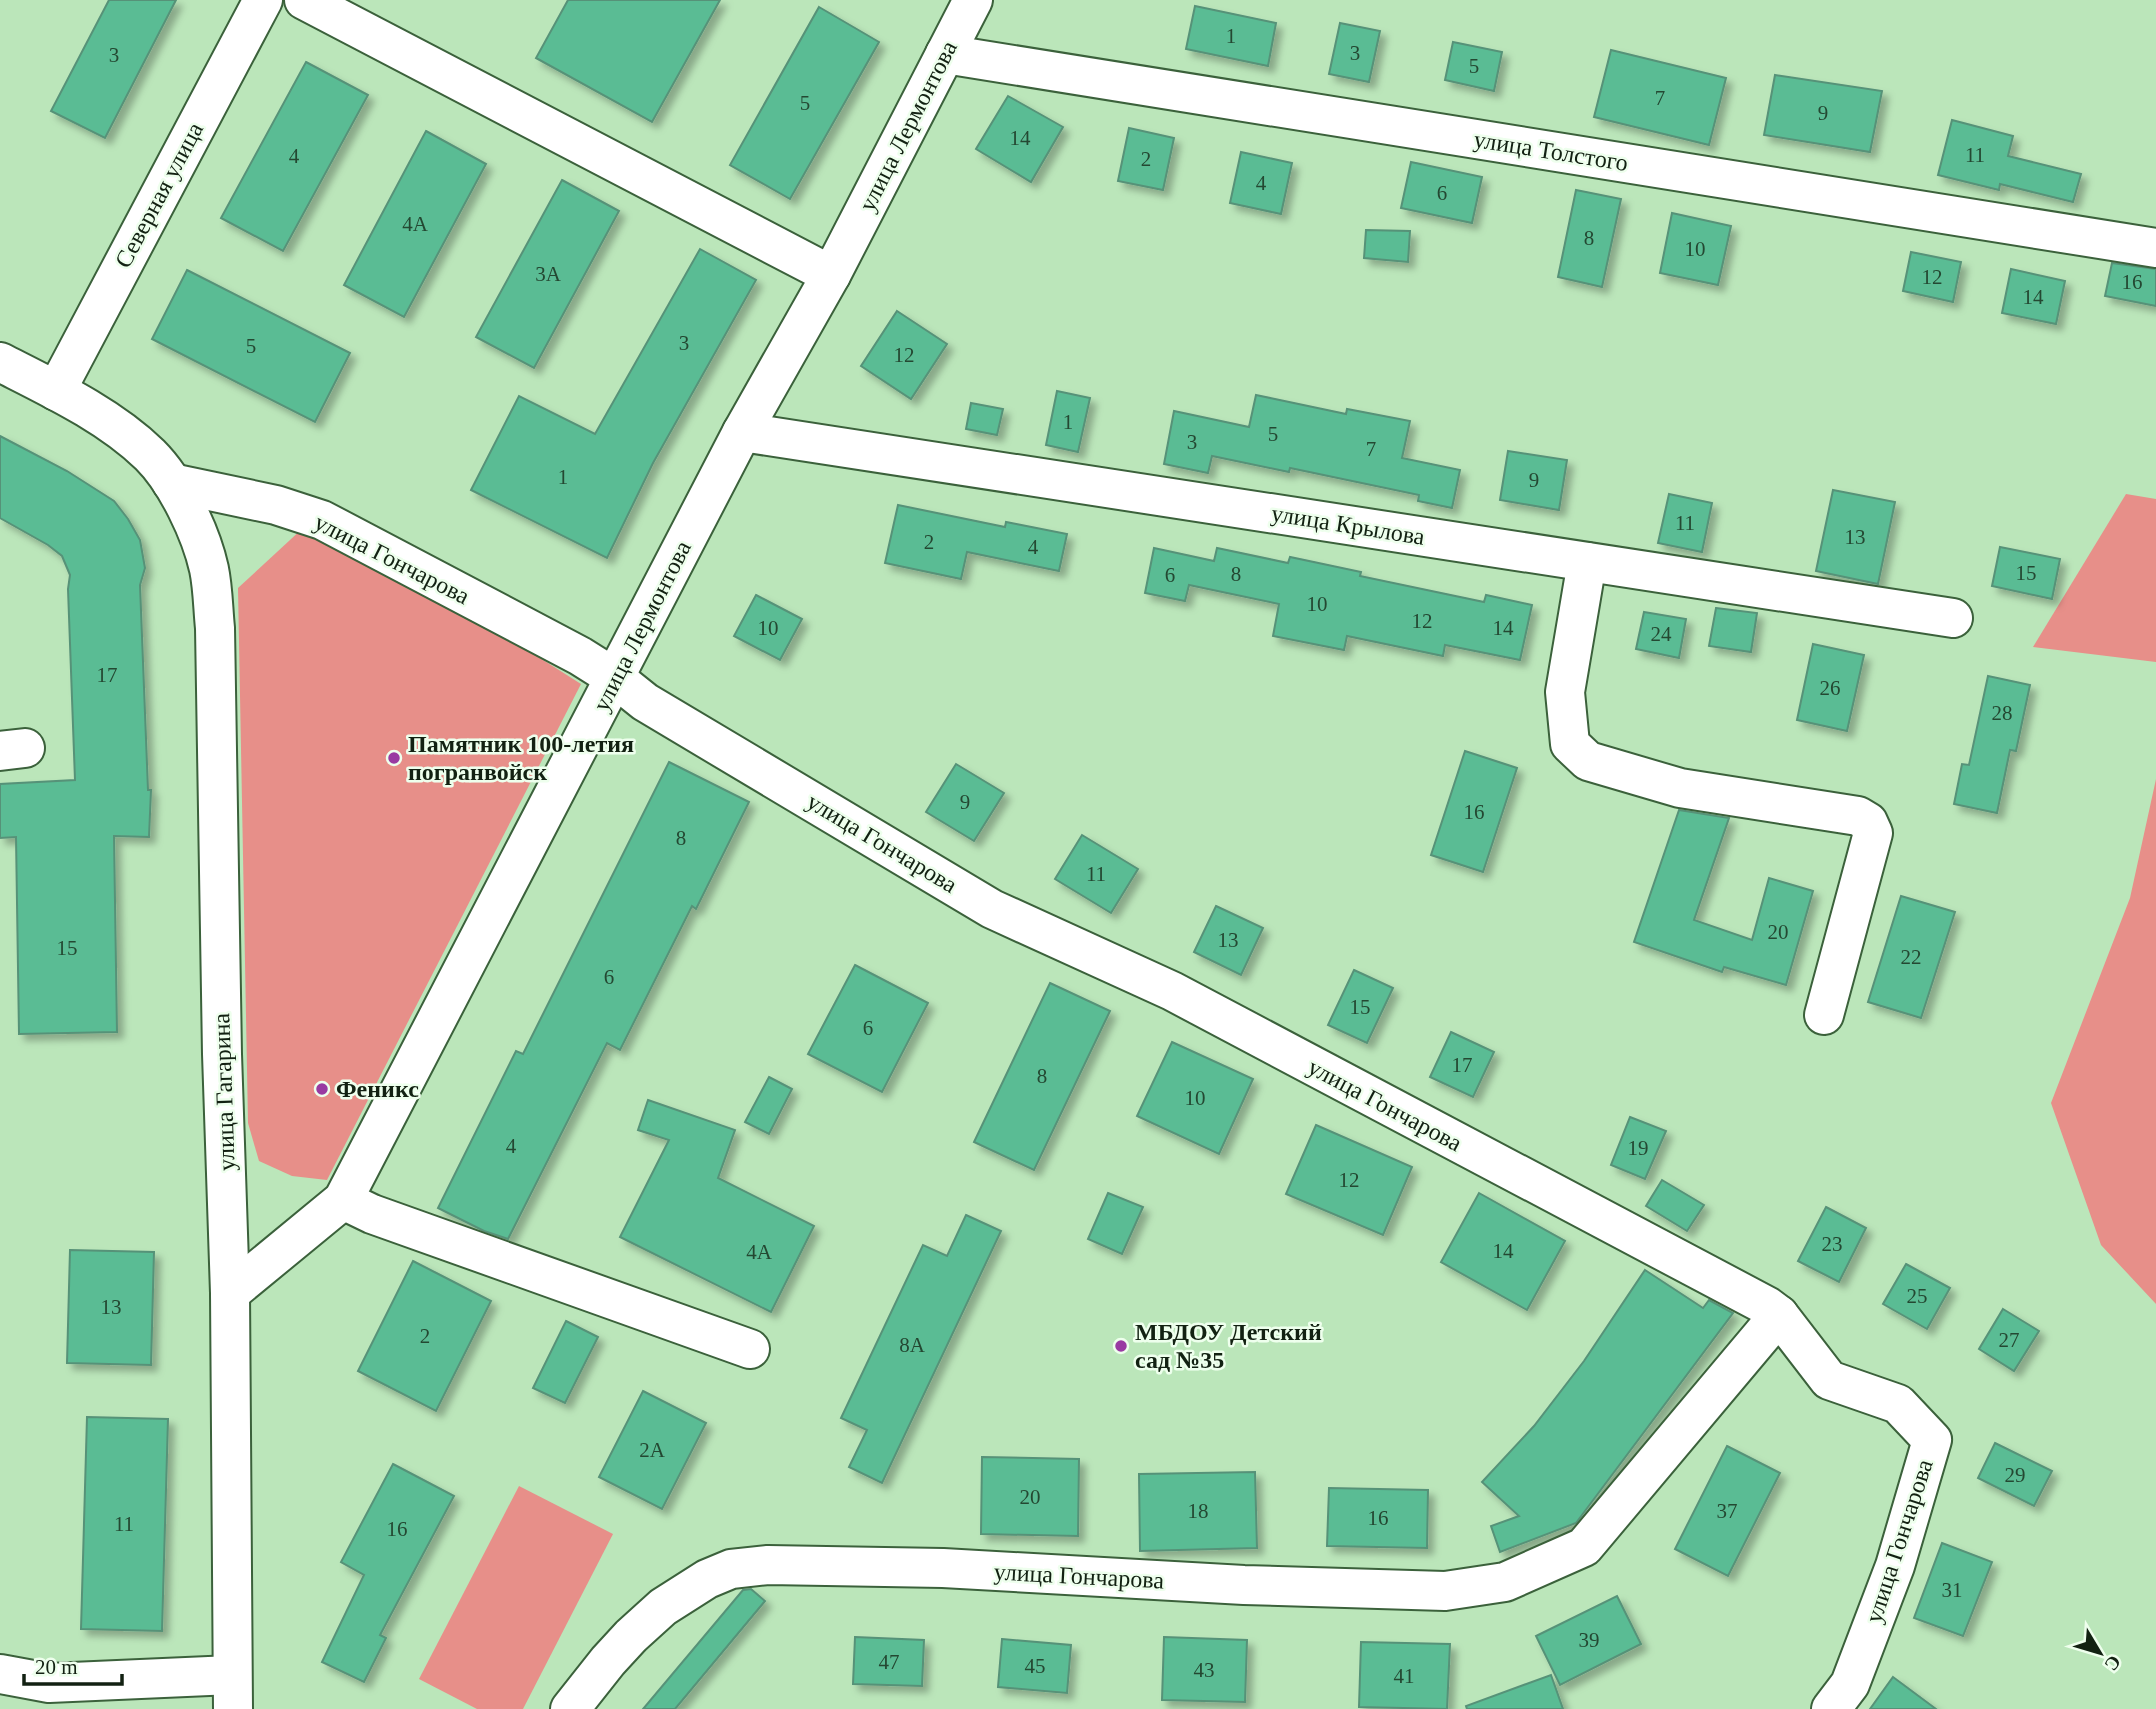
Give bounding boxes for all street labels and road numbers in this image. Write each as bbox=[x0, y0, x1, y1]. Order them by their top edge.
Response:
street label: улица Лермонтова bbox=[854, 36, 962, 215]
street label: Северная улица bbox=[110, 118, 208, 272]
street label: улица Толстого bbox=[1472, 126, 1630, 176]
street label: улица Крылова bbox=[1269, 500, 1427, 550]
street label: улица Гончарова bbox=[310, 509, 474, 609]
street label: улица Лермонтова bbox=[588, 536, 696, 715]
street label: улица Гончарова bbox=[802, 788, 962, 898]
street label: улица Гагарина bbox=[208, 1012, 240, 1171]
street label: улица Гончарова bbox=[1304, 1054, 1467, 1157]
street label: улица Гончарова bbox=[1860, 1456, 1938, 1626]
street label: улица Гончарова bbox=[993, 1559, 1165, 1593]

